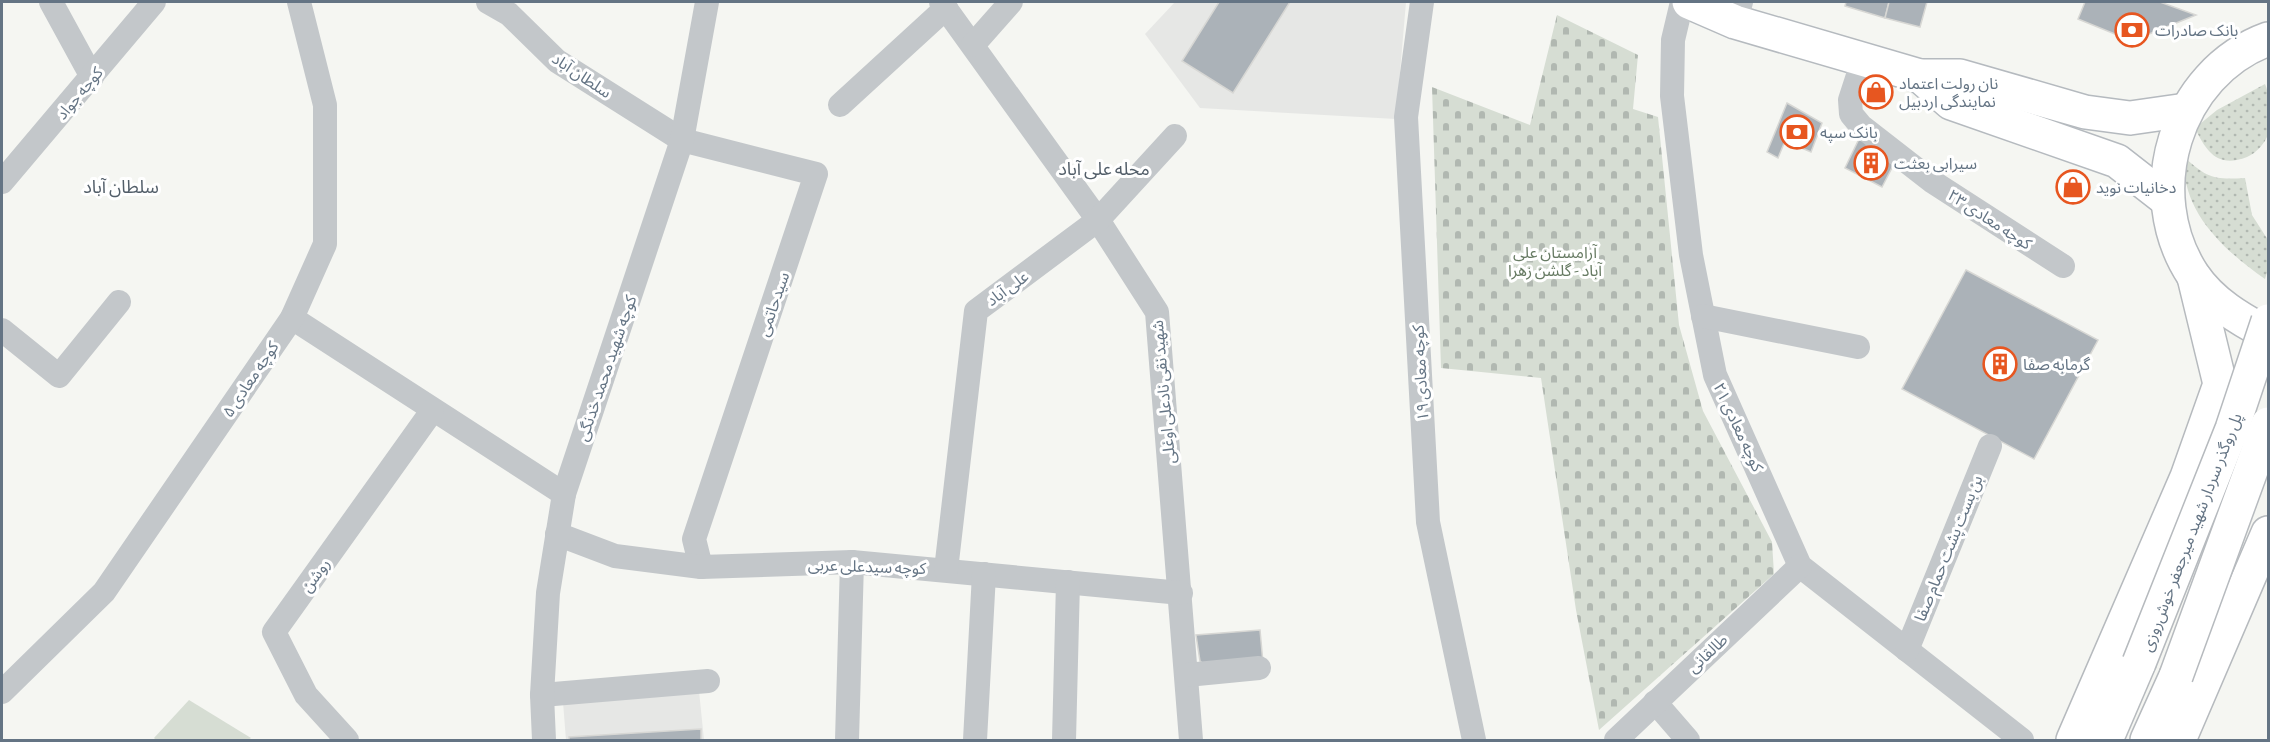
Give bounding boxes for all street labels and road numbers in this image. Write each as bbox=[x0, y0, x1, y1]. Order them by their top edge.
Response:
street label: سلطان آباد bbox=[549, 50, 614, 102]
street label: کوچه جواد bbox=[54, 64, 108, 124]
street label: کوچه معادی ۲۳ bbox=[1944, 187, 2034, 255]
street label: علی آباد bbox=[983, 268, 1032, 310]
street label: سیدحاتمی bbox=[755, 270, 793, 339]
street label: کوچه شهید محمد خدنگی bbox=[574, 293, 641, 444]
street label: شهید نقی نادعلی اوغلی bbox=[1150, 319, 1179, 464]
street label: کوچه معادی ۱۹ bbox=[1410, 324, 1434, 421]
street label: کوچه معادی ۵ bbox=[220, 339, 284, 421]
street label: کوچه معادی ۲۱ bbox=[1709, 380, 1766, 476]
street label: پل روگذر سردار شهید میرجعفر خوش‌روزی bbox=[2138, 411, 2247, 655]
street label: بن بست پشت حمام صفا bbox=[1912, 473, 1989, 625]
street label: روشن bbox=[298, 556, 334, 596]
street label: کوچه سیدعلی عربی bbox=[808, 557, 927, 579]
street label: طالقانی bbox=[1685, 631, 1732, 677]

